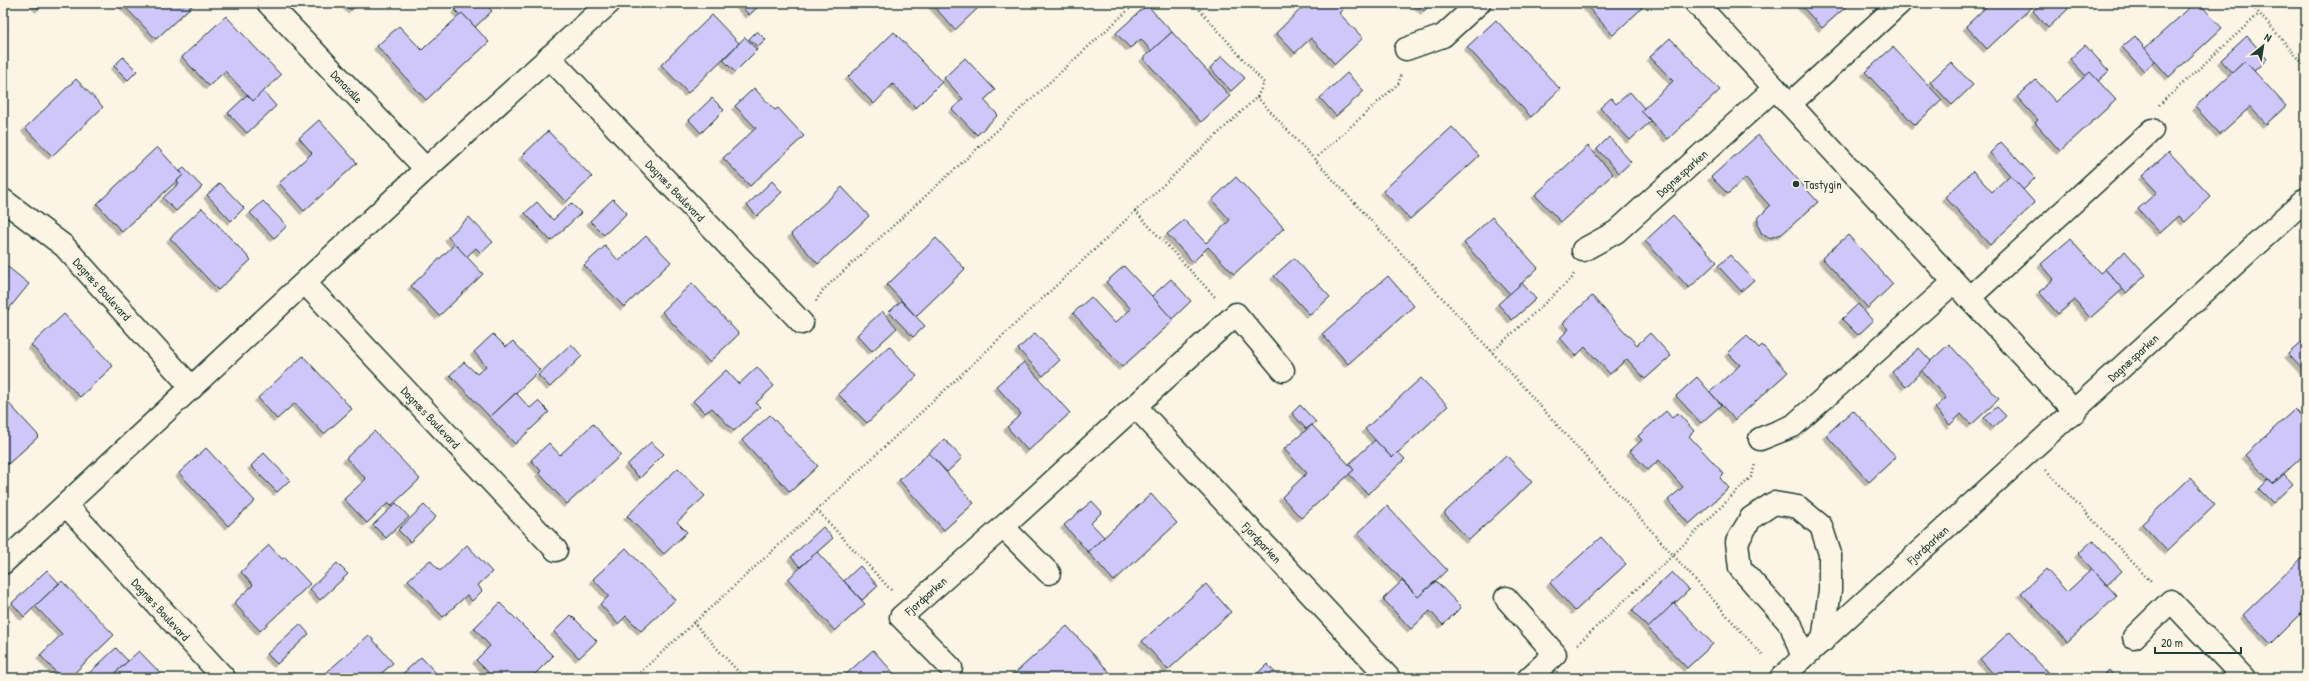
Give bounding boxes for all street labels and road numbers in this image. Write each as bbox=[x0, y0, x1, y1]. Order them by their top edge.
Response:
street label: Danasalle bbox=[327, 66, 367, 107]
street label: Dagnæsparken bbox=[1652, 145, 1711, 200]
street label: Dagnæs Boulevard bbox=[642, 156, 710, 225]
street label: Dagnæs Boulevard bbox=[70, 254, 136, 324]
street label: Dagnæsparken bbox=[2103, 329, 2162, 385]
street label: Dagnæs Boulevard bbox=[398, 382, 465, 452]
street label: Fjordparken bbox=[1238, 517, 1286, 567]
street label: Fjordparken bbox=[1902, 521, 1952, 569]
street label: Fjordparken bbox=[900, 572, 950, 619]
street label: Dagnæs Boulevard bbox=[128, 574, 194, 644]

